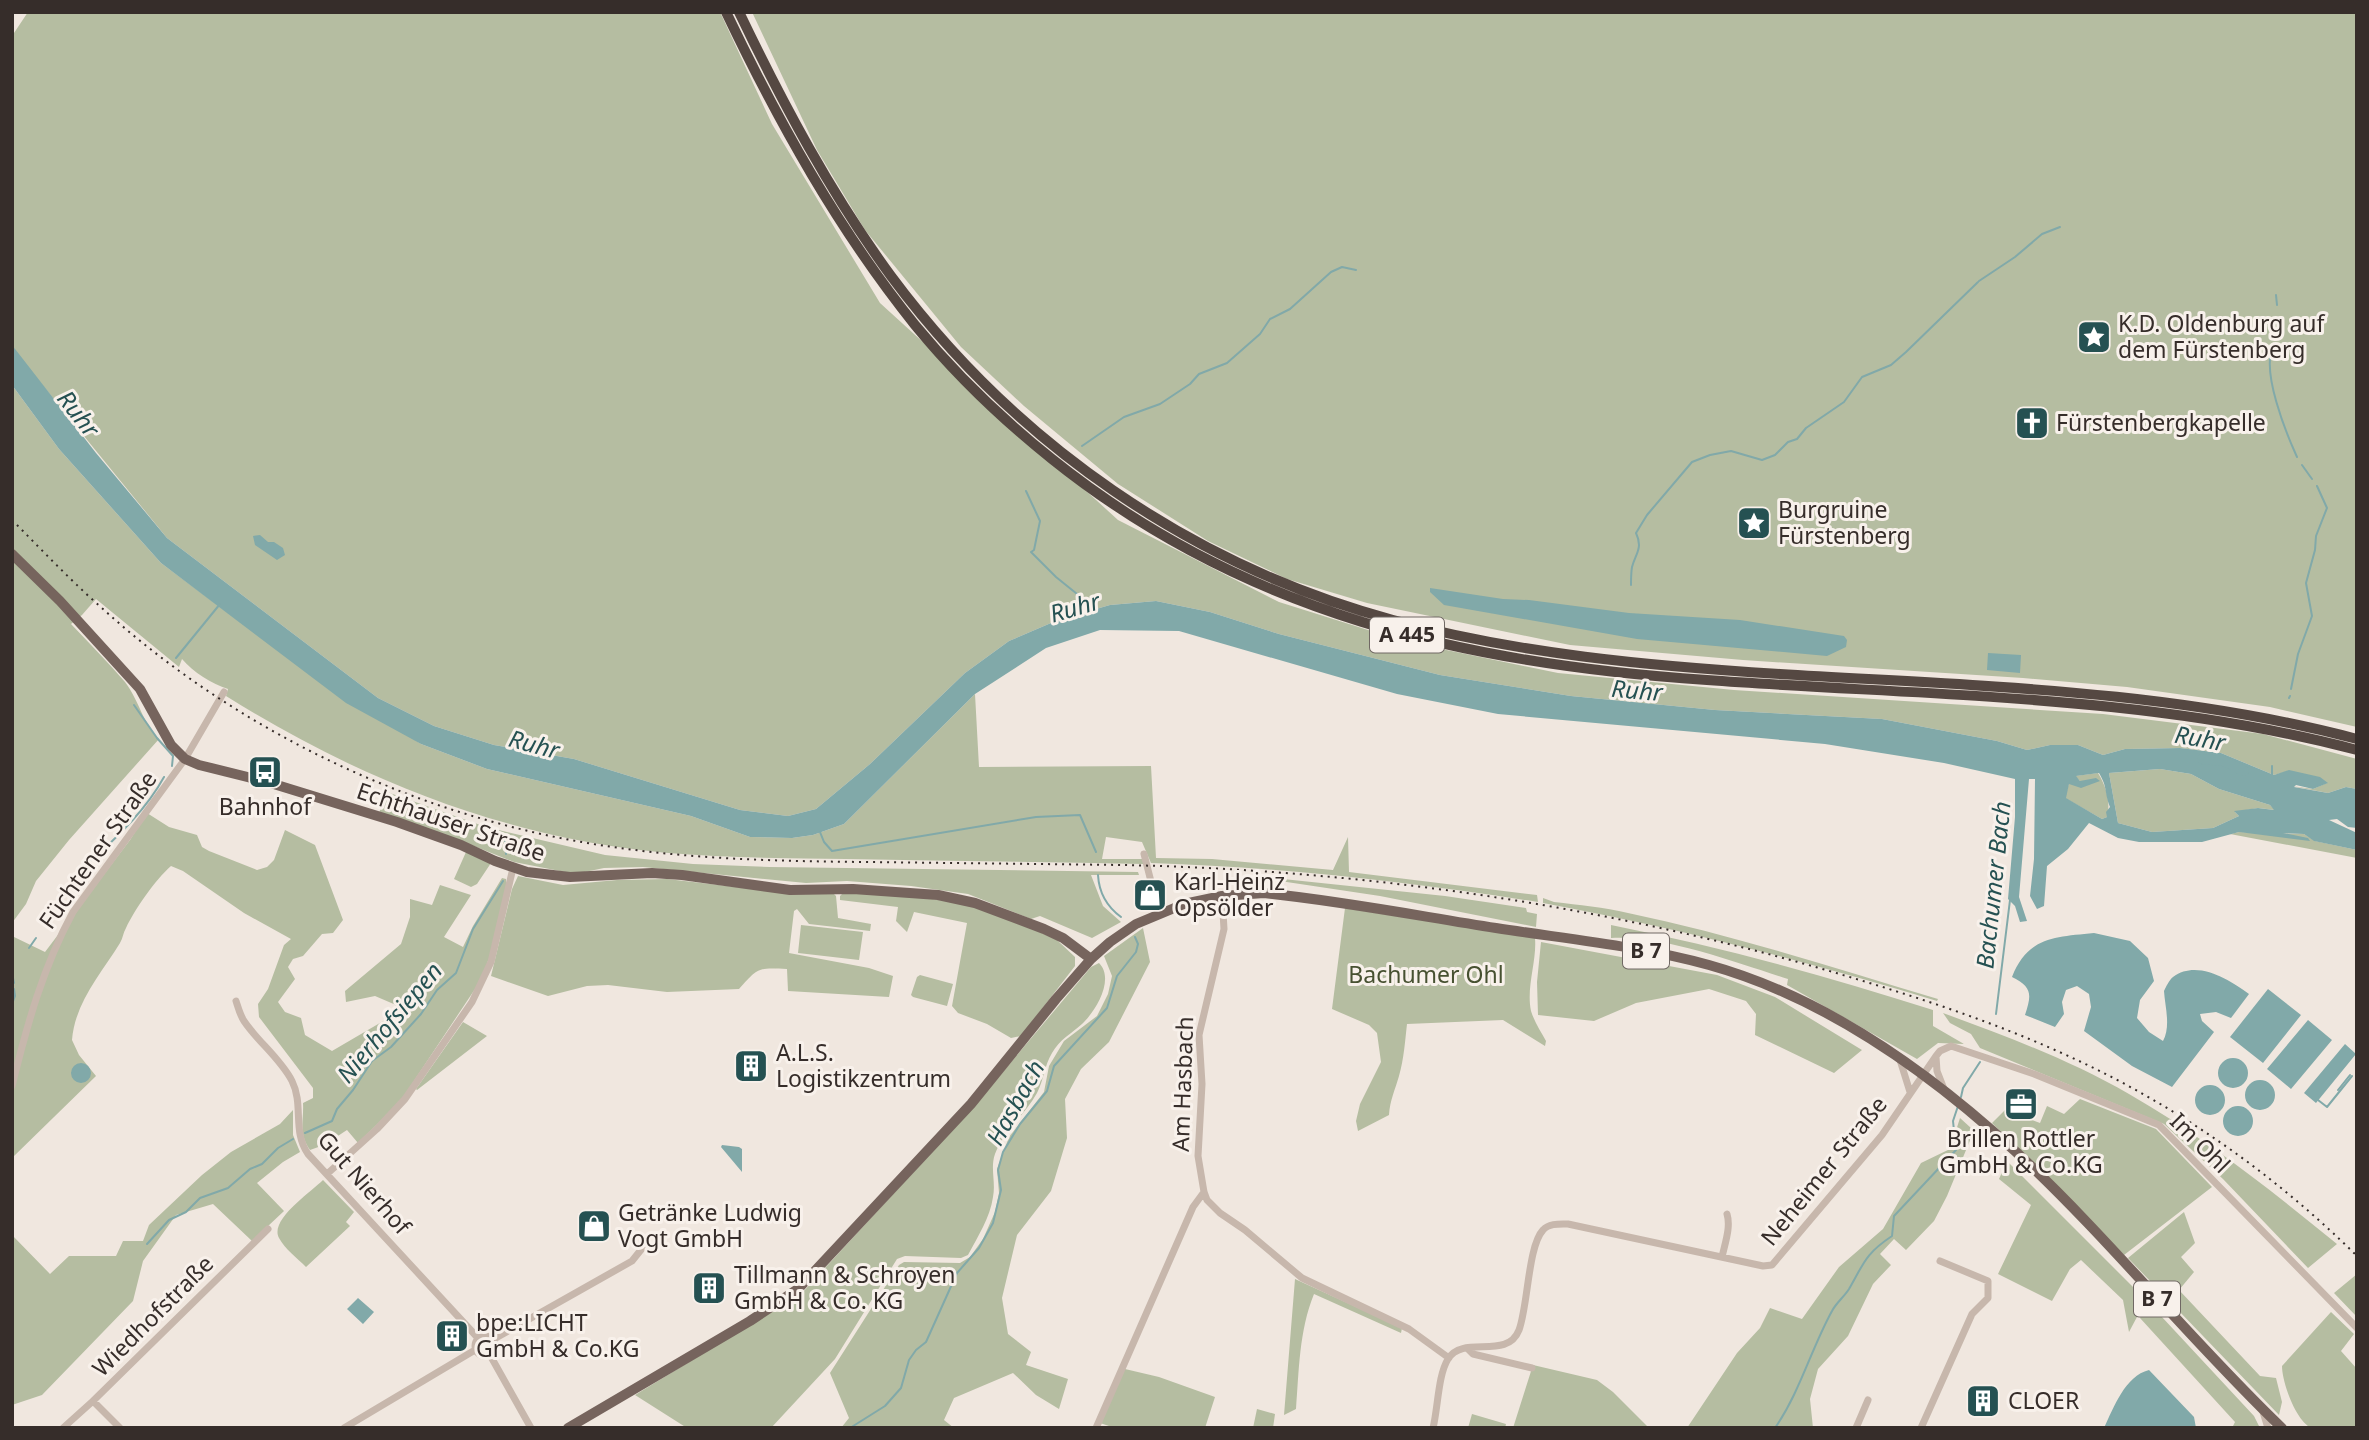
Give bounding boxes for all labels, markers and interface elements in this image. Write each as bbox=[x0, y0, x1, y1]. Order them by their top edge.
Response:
place label: K.D. Oldenburg auf dem Fürstenberg bbox=[2118, 307, 2326, 365]
place icon: K.D. Oldenburg auf dem Fürstenberg bbox=[2075, 318, 2113, 356]
water label: Ruhr bbox=[50, 383, 109, 445]
church icon: Fürstenbergkapelle bbox=[2013, 404, 2051, 442]
place label: Fürstenbergkapelle bbox=[2056, 406, 2266, 438]
place label: Burgruine Fürstenberg bbox=[1778, 493, 1911, 551]
place icon: Burgruine Fürstenberg bbox=[1735, 504, 1773, 542]
water label: Ruhr bbox=[1045, 583, 1105, 629]
road number: A 445 bbox=[1370, 618, 1444, 652]
water label: Ruhr bbox=[1610, 671, 1665, 708]
water label: Ruhr bbox=[2172, 717, 2230, 758]
water label: Ruhr bbox=[505, 721, 565, 766]
bus stop icon: Bahnhof bbox=[246, 753, 284, 791]
street label: Füchtener Straße bbox=[31, 764, 164, 935]
street label: Echthauser Straße bbox=[353, 774, 550, 868]
place label: Bahnhof bbox=[219, 790, 312, 822]
water label: Bachumer Bach bbox=[1967, 799, 2018, 970]
place label: Karl-Heinz Opsölder bbox=[1174, 865, 1285, 923]
shop icon: Karl-Heinz Opsölder bbox=[1131, 876, 1169, 914]
road number: B 7 bbox=[1623, 934, 1669, 968]
water label: Nierhofsiepen bbox=[329, 955, 449, 1089]
park label: Bachumer Ohl bbox=[1348, 958, 1504, 990]
street label: Am Hasbach bbox=[1164, 1016, 1200, 1152]
place label: A.L.S. Logistikzentrum bbox=[776, 1036, 951, 1094]
building icon: A.L.S. Logistikzentrum bbox=[732, 1047, 770, 1085]
water label: Hasbach bbox=[978, 1054, 1052, 1151]
office icon: Brillen Rottler GmbH & Co.KG bbox=[2002, 1085, 2040, 1123]
street label: Neheimer Straße bbox=[1753, 1089, 1894, 1252]
street label: Im Ohl bbox=[2163, 1105, 2238, 1180]
place label: Brillen Rottler GmbH & Co.KG bbox=[1939, 1122, 2103, 1180]
street label: Gut Nierhof bbox=[311, 1124, 419, 1242]
place label: Getränke Ludwig Vogt GmbH bbox=[618, 1196, 802, 1254]
shop icon: Getränke Ludwig Vogt GmbH bbox=[575, 1207, 613, 1245]
street label: Wiedhofstraße bbox=[85, 1248, 220, 1383]
place label: Tillmann & Schroyen GmbH & Co. KG bbox=[734, 1258, 956, 1316]
building icon: Tillmann & Schroyen GmbH & Co. KG bbox=[690, 1269, 728, 1307]
road number: B 7 bbox=[2134, 1282, 2180, 1316]
place label: bpe:LICHT GmbH & Co.KG bbox=[476, 1306, 639, 1364]
building icon: bpe:LICHT GmbH & Co.KG bbox=[433, 1317, 471, 1355]
building icon: CLOER bbox=[1964, 1382, 2002, 1420]
place label: CLOER bbox=[2008, 1384, 2079, 1416]

